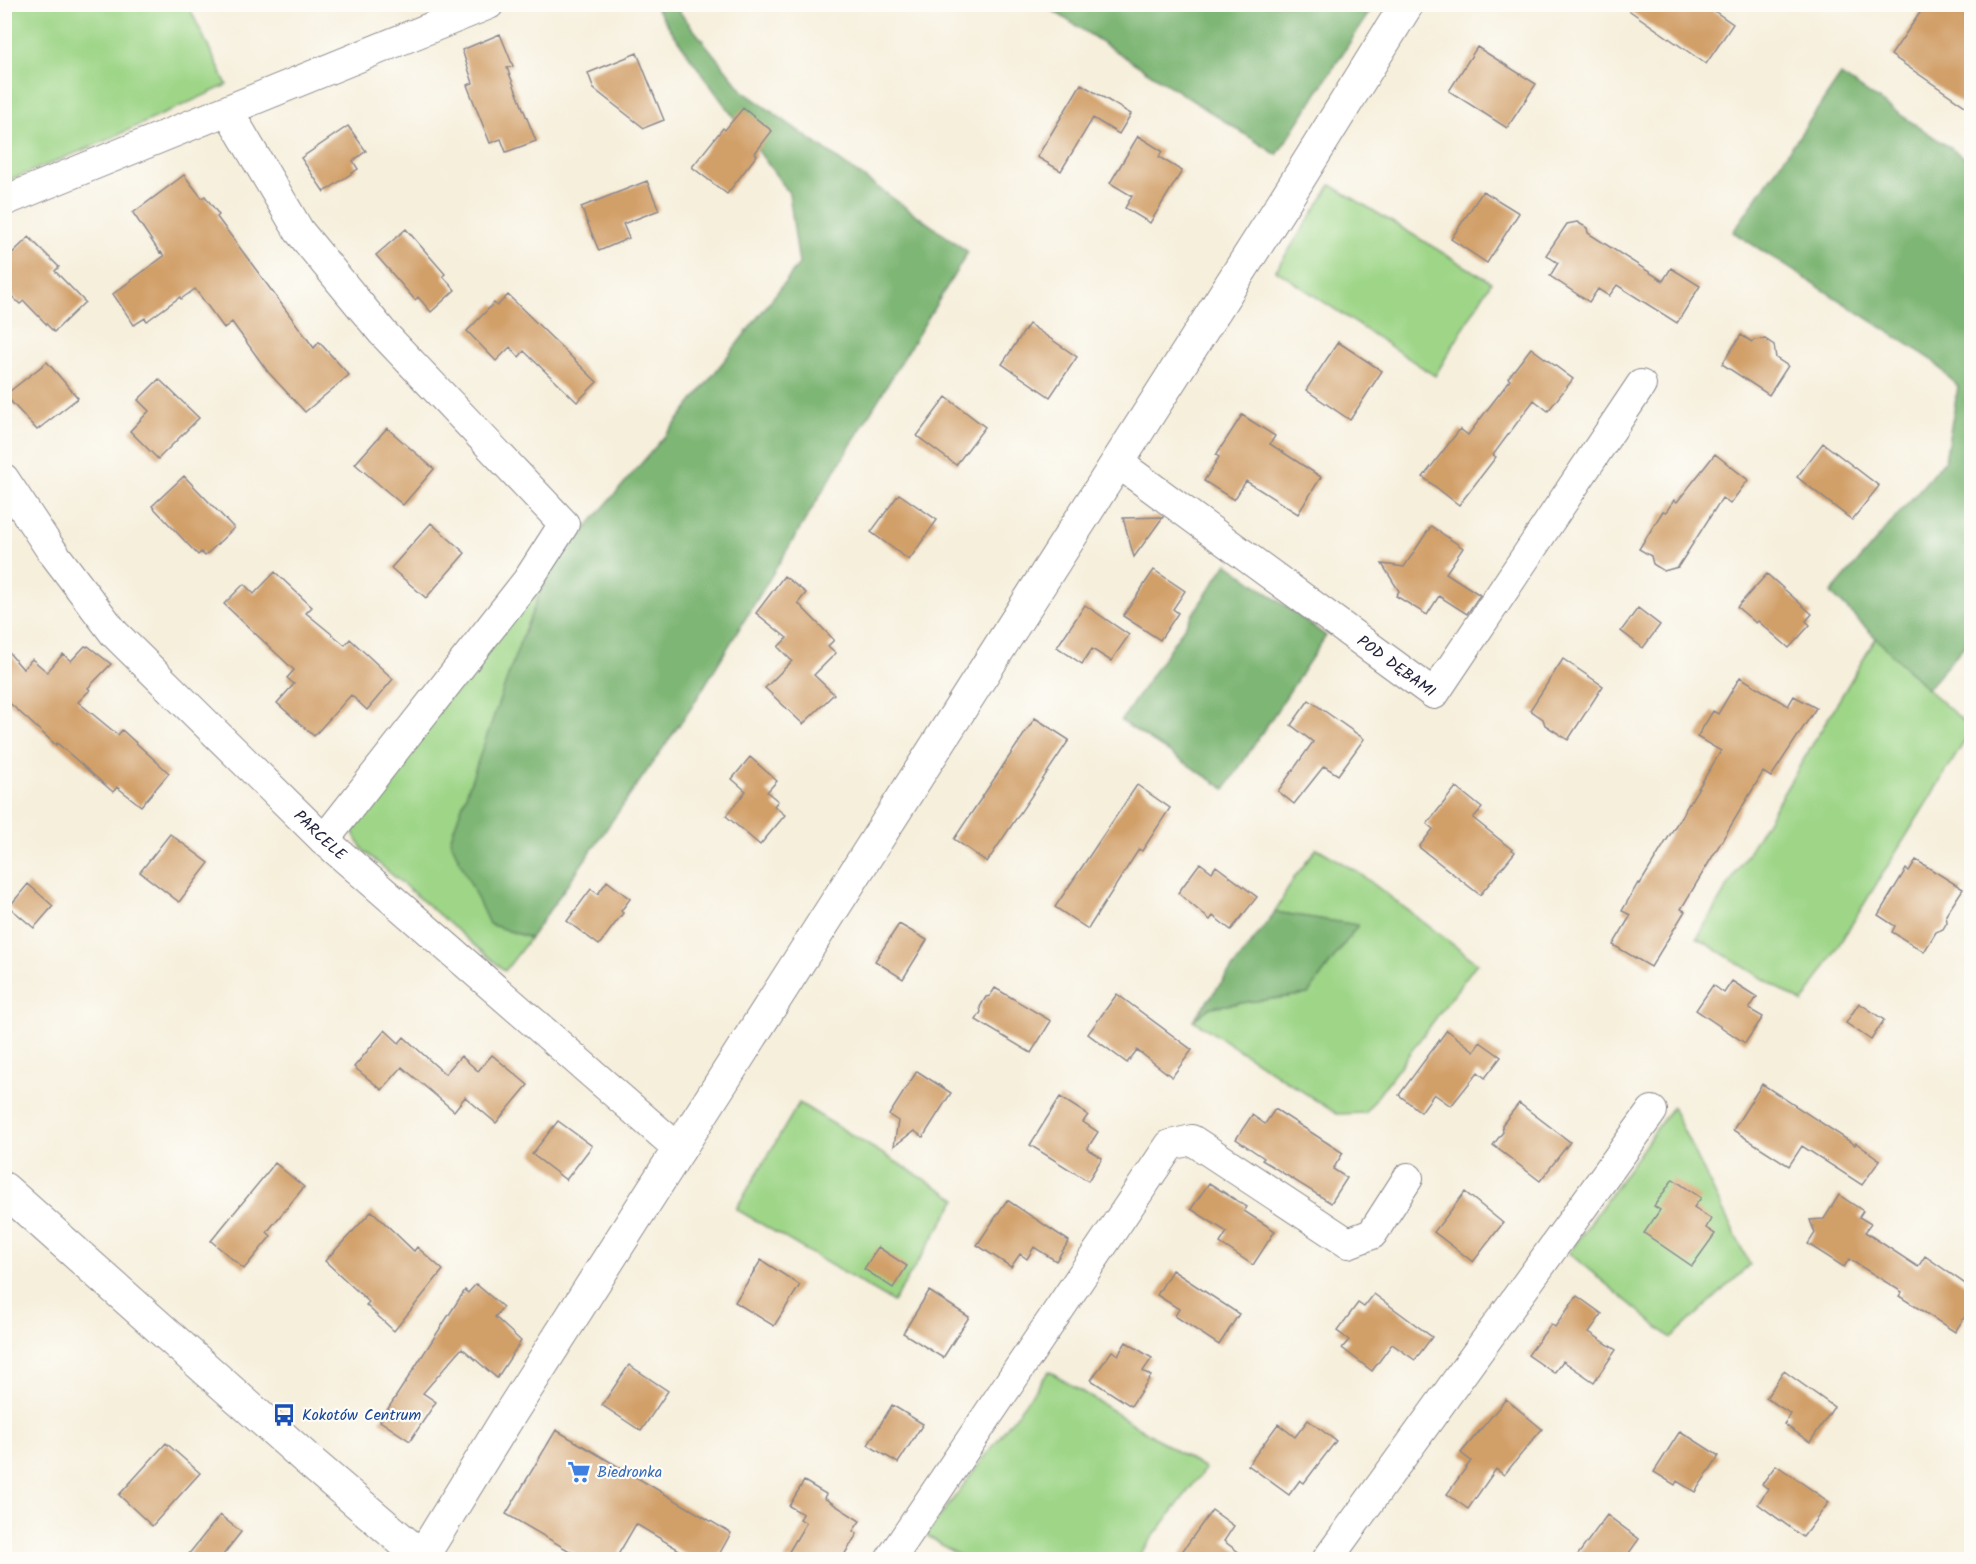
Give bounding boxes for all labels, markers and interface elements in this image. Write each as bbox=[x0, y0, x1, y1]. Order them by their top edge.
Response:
street label: POD DĘBAMI bbox=[1352, 629, 1441, 704]
street label: PARCELE bbox=[288, 804, 352, 867]
bus stop icon: Kokotów Centrum bbox=[271, 1402, 297, 1428]
place label: Kokotów Centrum bbox=[302, 1403, 422, 1428]
supermarket icon: Biedronka bbox=[566, 1459, 592, 1485]
place label: Biedronka bbox=[597, 1460, 662, 1485]

